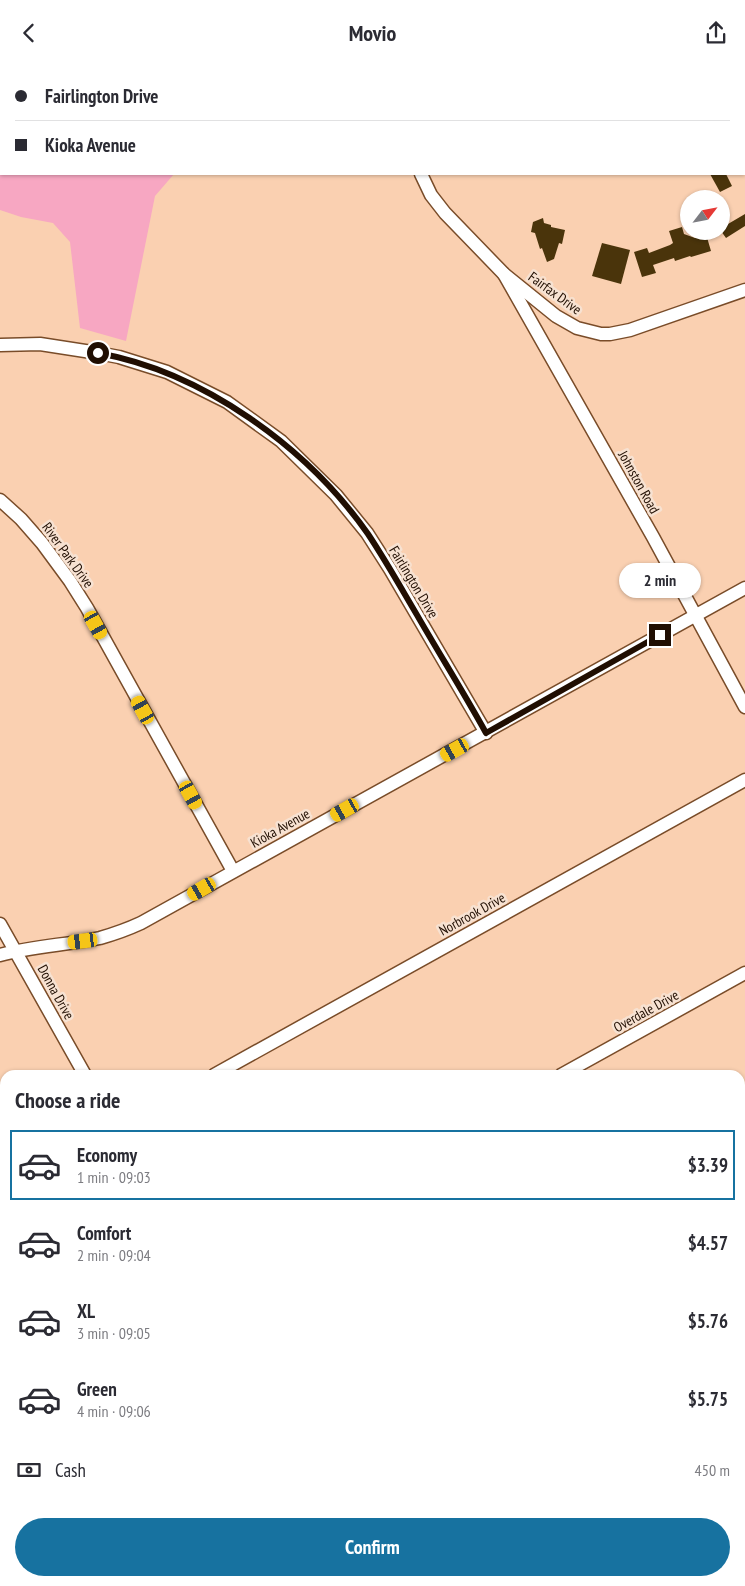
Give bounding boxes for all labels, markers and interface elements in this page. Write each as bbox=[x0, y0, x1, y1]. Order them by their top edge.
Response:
icon: back bbox=[15, 19, 43, 47]
text: Movio bbox=[349, 19, 396, 47]
icon: share bbox=[702, 19, 730, 47]
text: Fairlington Drive bbox=[45, 84, 159, 108]
text: Kioka Avenue bbox=[45, 133, 136, 157]
north arrow bbox=[680, 190, 730, 240]
map controls bbox=[680, 190, 730, 240]
street label: Fairfax Drive bbox=[525, 268, 585, 318]
route start bbox=[87, 342, 109, 364]
street label: Johnston Road bbox=[614, 446, 664, 517]
street label: River Park Drive bbox=[38, 519, 98, 591]
street label: Fairlington Drive bbox=[385, 543, 443, 622]
callout: 2 min bbox=[619, 563, 701, 597]
text: 2 min bbox=[644, 570, 676, 590]
car bbox=[82, 608, 109, 642]
route end bbox=[649, 624, 671, 646]
car bbox=[129, 693, 156, 727]
car bbox=[438, 736, 471, 764]
car bbox=[177, 778, 204, 812]
car bbox=[328, 796, 361, 824]
street label: Kioka Avenue bbox=[247, 804, 313, 852]
car bbox=[185, 875, 218, 903]
street label: Norbrook Drive bbox=[436, 888, 508, 940]
car bbox=[67, 932, 98, 950]
street label: Donna Drive bbox=[34, 962, 78, 1023]
street label: Overdale Drive bbox=[610, 986, 682, 1036]
text: Choose a ride bbox=[15, 1086, 120, 1114]
icon: car bbox=[17, 1143, 62, 1188]
text: Economy bbox=[77, 1143, 137, 1167]
text: $3.39 bbox=[688, 1153, 728, 1177]
text: 1 min · 09:03 bbox=[77, 1167, 151, 1187]
icon: car bbox=[17, 1221, 62, 1266]
text: Comfort bbox=[77, 1221, 131, 1245]
text: $4.57 bbox=[688, 1231, 728, 1255]
text: 2 min · 09:04 bbox=[77, 1245, 151, 1265]
icon: car bbox=[17, 1299, 62, 1344]
text: XL bbox=[77, 1299, 95, 1323]
text: $5.76 bbox=[688, 1309, 728, 1333]
text: 3 min · 09:05 bbox=[77, 1323, 151, 1343]
icon: car bbox=[17, 1377, 62, 1422]
text: Green bbox=[77, 1377, 117, 1401]
text: $5.75 bbox=[688, 1387, 728, 1411]
text: 4 min · 09:06 bbox=[77, 1401, 151, 1421]
icon: cash bbox=[15, 1456, 43, 1484]
text: Cash bbox=[55, 1458, 86, 1482]
text: 450 m bbox=[695, 1460, 730, 1480]
button: Confirm bbox=[15, 1518, 730, 1576]

